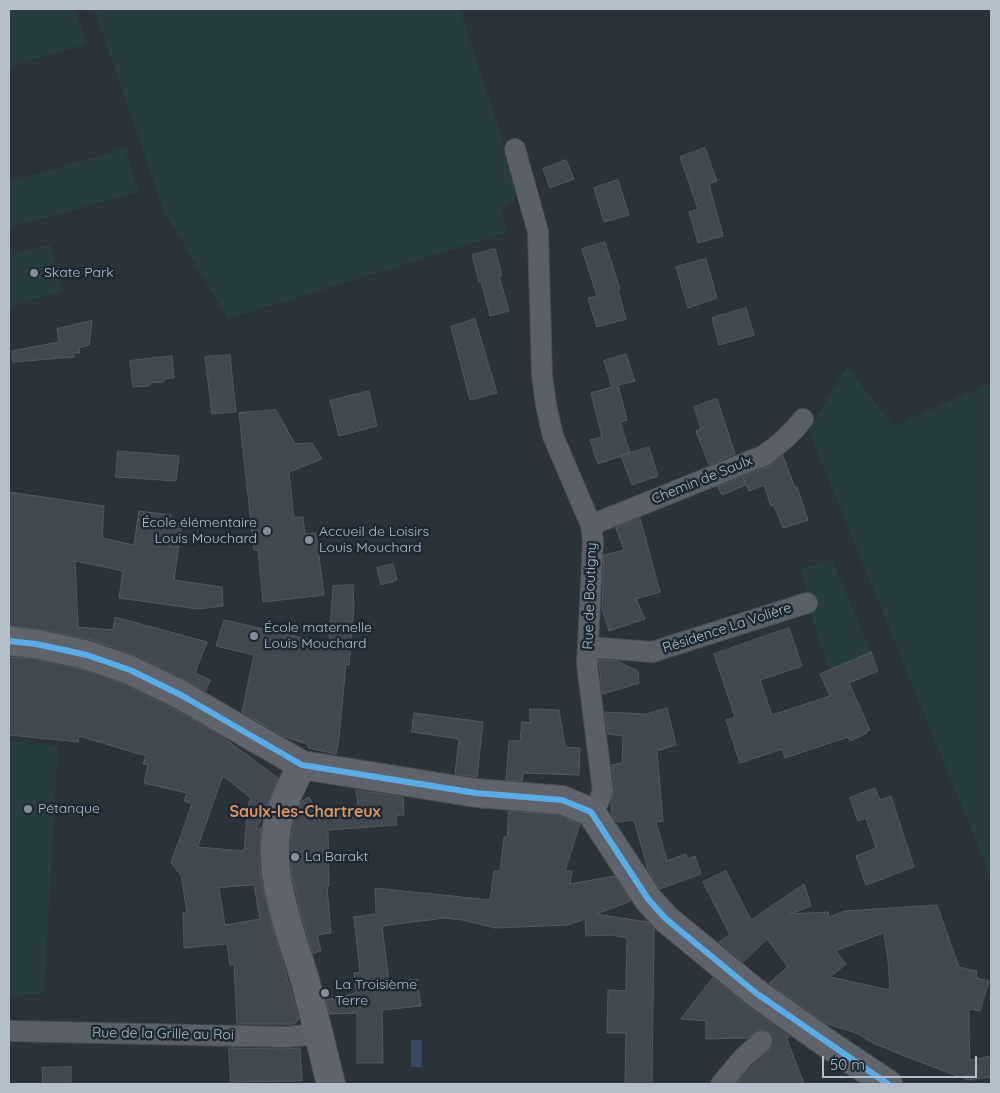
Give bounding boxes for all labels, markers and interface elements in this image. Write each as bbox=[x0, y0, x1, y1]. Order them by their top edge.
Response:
place label: Skate Park bbox=[44, 265, 114, 281]
marker: Skate Park bbox=[28, 267, 40, 279]
street label: Chemin de Saulx bbox=[649, 452, 755, 508]
place label: École élémentaire Louis Mouchard bbox=[142, 515, 257, 548]
place label: Accueil de Loisirs Louis Mouchard bbox=[319, 524, 429, 556]
marker: École élémentaire Louis Mouchard bbox=[261, 525, 273, 537]
marker: Accueil de Loisirs Louis Mouchard bbox=[303, 534, 315, 546]
street label: Rue de Boutigny bbox=[580, 542, 600, 650]
street label: Résidence La Volière bbox=[660, 599, 794, 657]
place label: École maternelle Louis Mouchard bbox=[264, 620, 372, 652]
marker: École maternelle Louis Mouchard bbox=[248, 630, 260, 642]
place label: Pétanque bbox=[38, 801, 100, 817]
district label: Saulx-les-Chartreux bbox=[229, 802, 381, 822]
marker: Pétanque bbox=[22, 803, 34, 815]
place label: La Barakt bbox=[305, 849, 368, 865]
marker: La Barakt bbox=[289, 851, 301, 863]
place label: La Troisième Terre bbox=[335, 977, 417, 1010]
marker: La Troisième Terre bbox=[319, 987, 331, 999]
street label: Rue de la Grille au Roi bbox=[92, 1024, 234, 1044]
scale bar bbox=[825, 1046, 980, 1078]
text: 50 m bbox=[830, 1055, 865, 1074]

